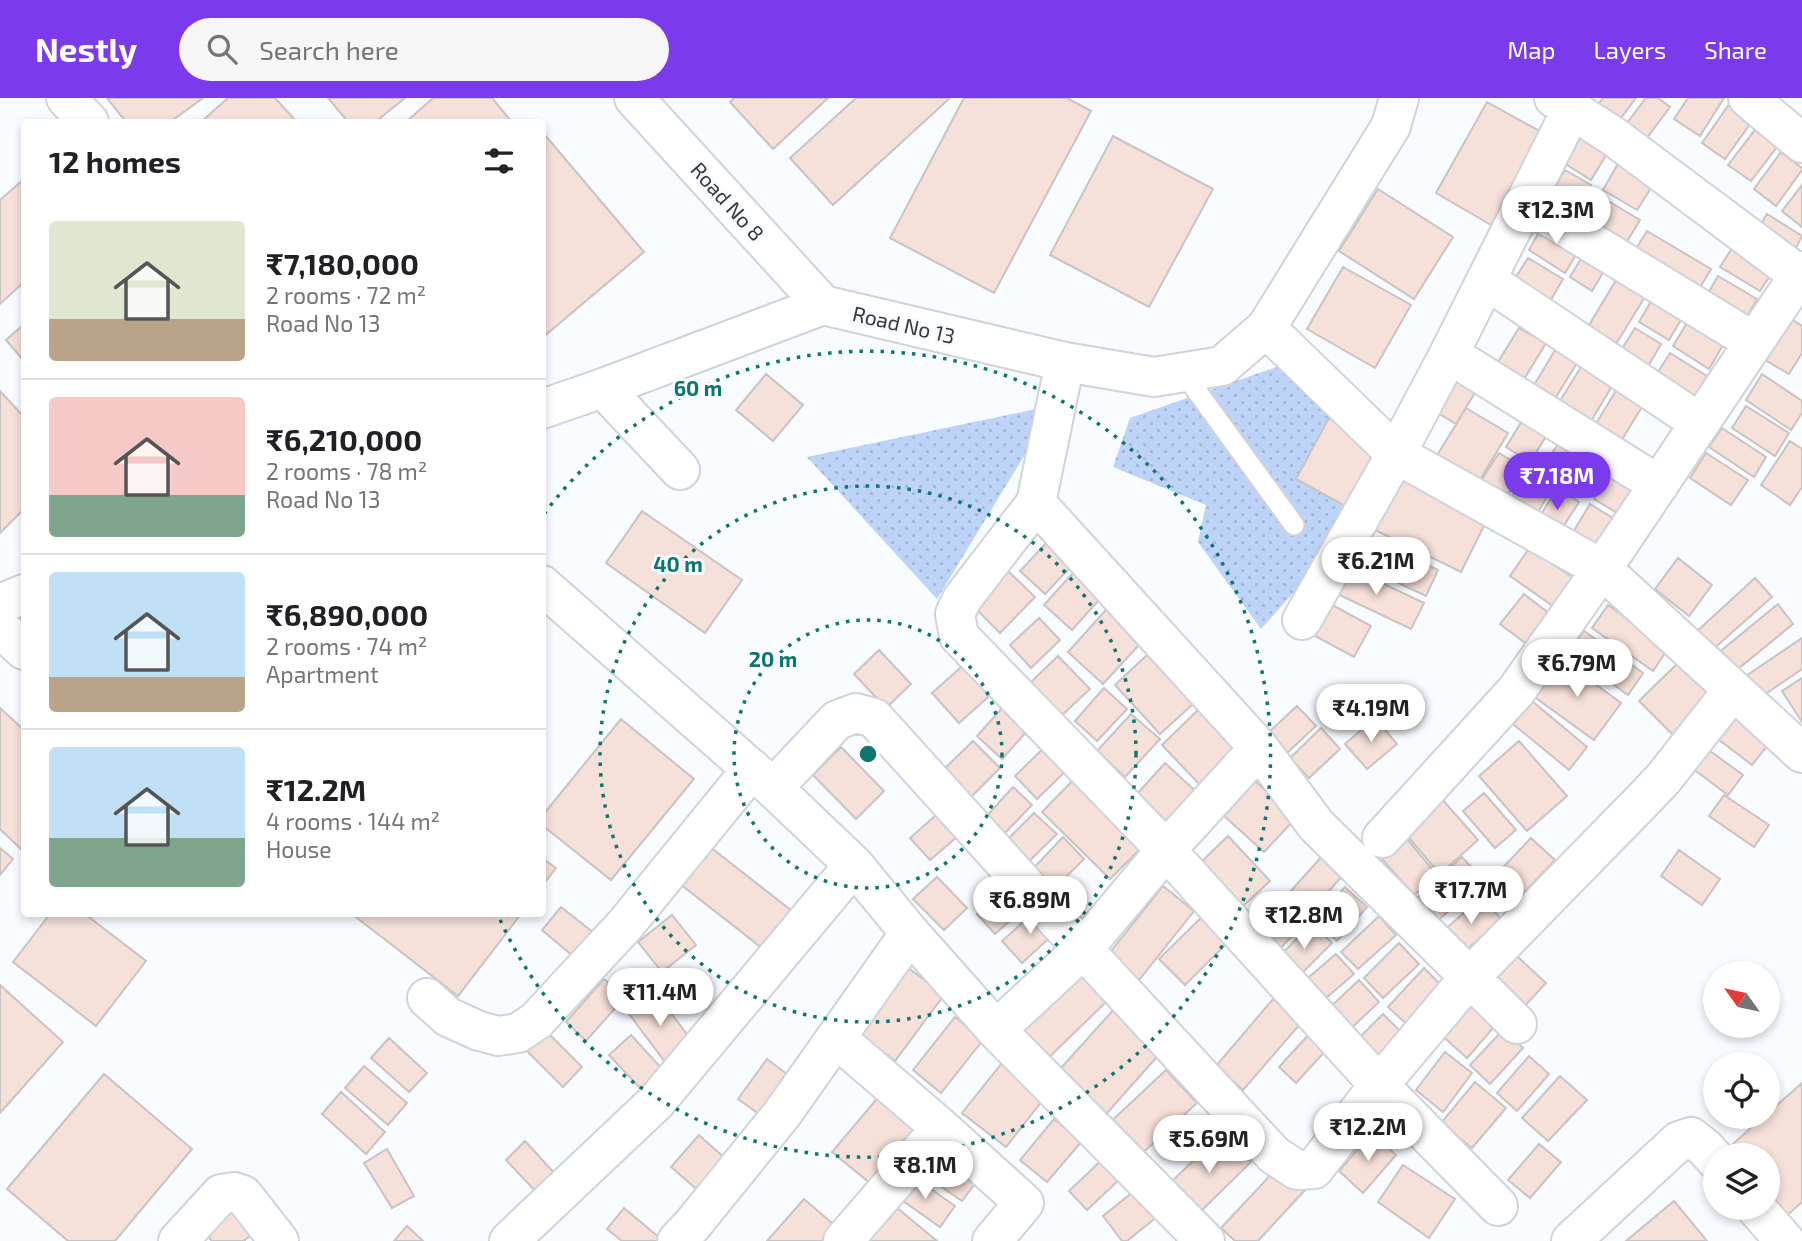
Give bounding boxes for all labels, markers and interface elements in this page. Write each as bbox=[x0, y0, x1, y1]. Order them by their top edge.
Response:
search box bbox=[179, 18, 669, 81]
text: Nestly bbox=[35, 29, 137, 69]
icon: search bbox=[203, 30, 241, 68]
text: Search here bbox=[259, 34, 399, 65]
text: Map bbox=[1507, 35, 1555, 64]
text: Layers bbox=[1593, 35, 1666, 64]
text: Share bbox=[1704, 35, 1767, 64]
icon: filters bbox=[480, 142, 518, 180]
text: 12 homes bbox=[49, 143, 181, 179]
street label: Road No 8 bbox=[686, 157, 770, 245]
pin: ₹12.3M bbox=[1499, 186, 1613, 246]
text: ₹12.3M bbox=[1518, 195, 1594, 223]
text: ₹7,180,000 bbox=[266, 245, 419, 281]
icon: home bbox=[105, 249, 189, 333]
text: 2 rooms · 72 m² bbox=[266, 281, 426, 309]
street label: Road No 13 bbox=[850, 300, 958, 348]
text: Road No 13 bbox=[266, 309, 380, 337]
text: 60 m bbox=[674, 375, 722, 400]
text: ₹6,210,000 bbox=[266, 421, 422, 457]
icon: home bbox=[105, 425, 189, 509]
pin: ₹7.18M bbox=[1500, 452, 1614, 512]
text: 2 rooms · 78 m² bbox=[266, 457, 427, 485]
text: ₹7.18M bbox=[1520, 461, 1594, 489]
text: Road No 13 bbox=[266, 485, 380, 513]
pin: ₹6.21M bbox=[1319, 538, 1433, 597]
text: ₹6.21M bbox=[1337, 546, 1415, 574]
text: 40 m bbox=[653, 551, 703, 576]
text: ₹6,890,000 bbox=[266, 596, 428, 632]
icon: home bbox=[105, 600, 189, 684]
text: 2 rooms · 74 m² bbox=[266, 632, 427, 660]
pin: ₹6.79M bbox=[1520, 640, 1634, 699]
text: 20 m bbox=[749, 646, 797, 671]
text: ₹6.79M bbox=[1538, 648, 1616, 676]
text: Apartment bbox=[266, 660, 379, 688]
pin: ₹4.19M bbox=[1314, 684, 1428, 744]
text: ₹4.19M bbox=[1332, 693, 1410, 721]
centre of rings bbox=[856, 742, 880, 766]
text: ₹12.2M bbox=[266, 771, 366, 807]
icon: home bbox=[105, 775, 189, 859]
text: 4 rooms · 144 m² bbox=[266, 807, 440, 835]
text: House bbox=[266, 835, 332, 863]
pin: ₹17.7M bbox=[1414, 866, 1528, 926]
text: ₹17.7M bbox=[1435, 875, 1507, 903]
pin: ₹6.89M bbox=[973, 876, 1087, 936]
text: ₹6.89M bbox=[989, 885, 1071, 913]
pin: ₹12.8M bbox=[1247, 892, 1361, 951]
text: ₹12.8M bbox=[1265, 900, 1343, 928]
north arrow bbox=[1703, 961, 1780, 1038]
map controls bbox=[1703, 961, 1780, 1220]
pin: ₹11.4M bbox=[603, 968, 717, 1028]
text: ₹11.4M bbox=[623, 977, 697, 1005]
button: locate bbox=[1703, 1052, 1780, 1129]
pin: ₹12.2M bbox=[1311, 1104, 1425, 1163]
text: ₹12.2M bbox=[1330, 1112, 1406, 1140]
pin: ₹5.69M bbox=[1152, 1116, 1266, 1175]
text: ₹5.69M bbox=[1169, 1124, 1249, 1152]
pin: ₹8.1M bbox=[876, 1142, 974, 1201]
button: layers bbox=[1703, 1143, 1780, 1220]
text: ₹8.1M bbox=[893, 1150, 957, 1178]

